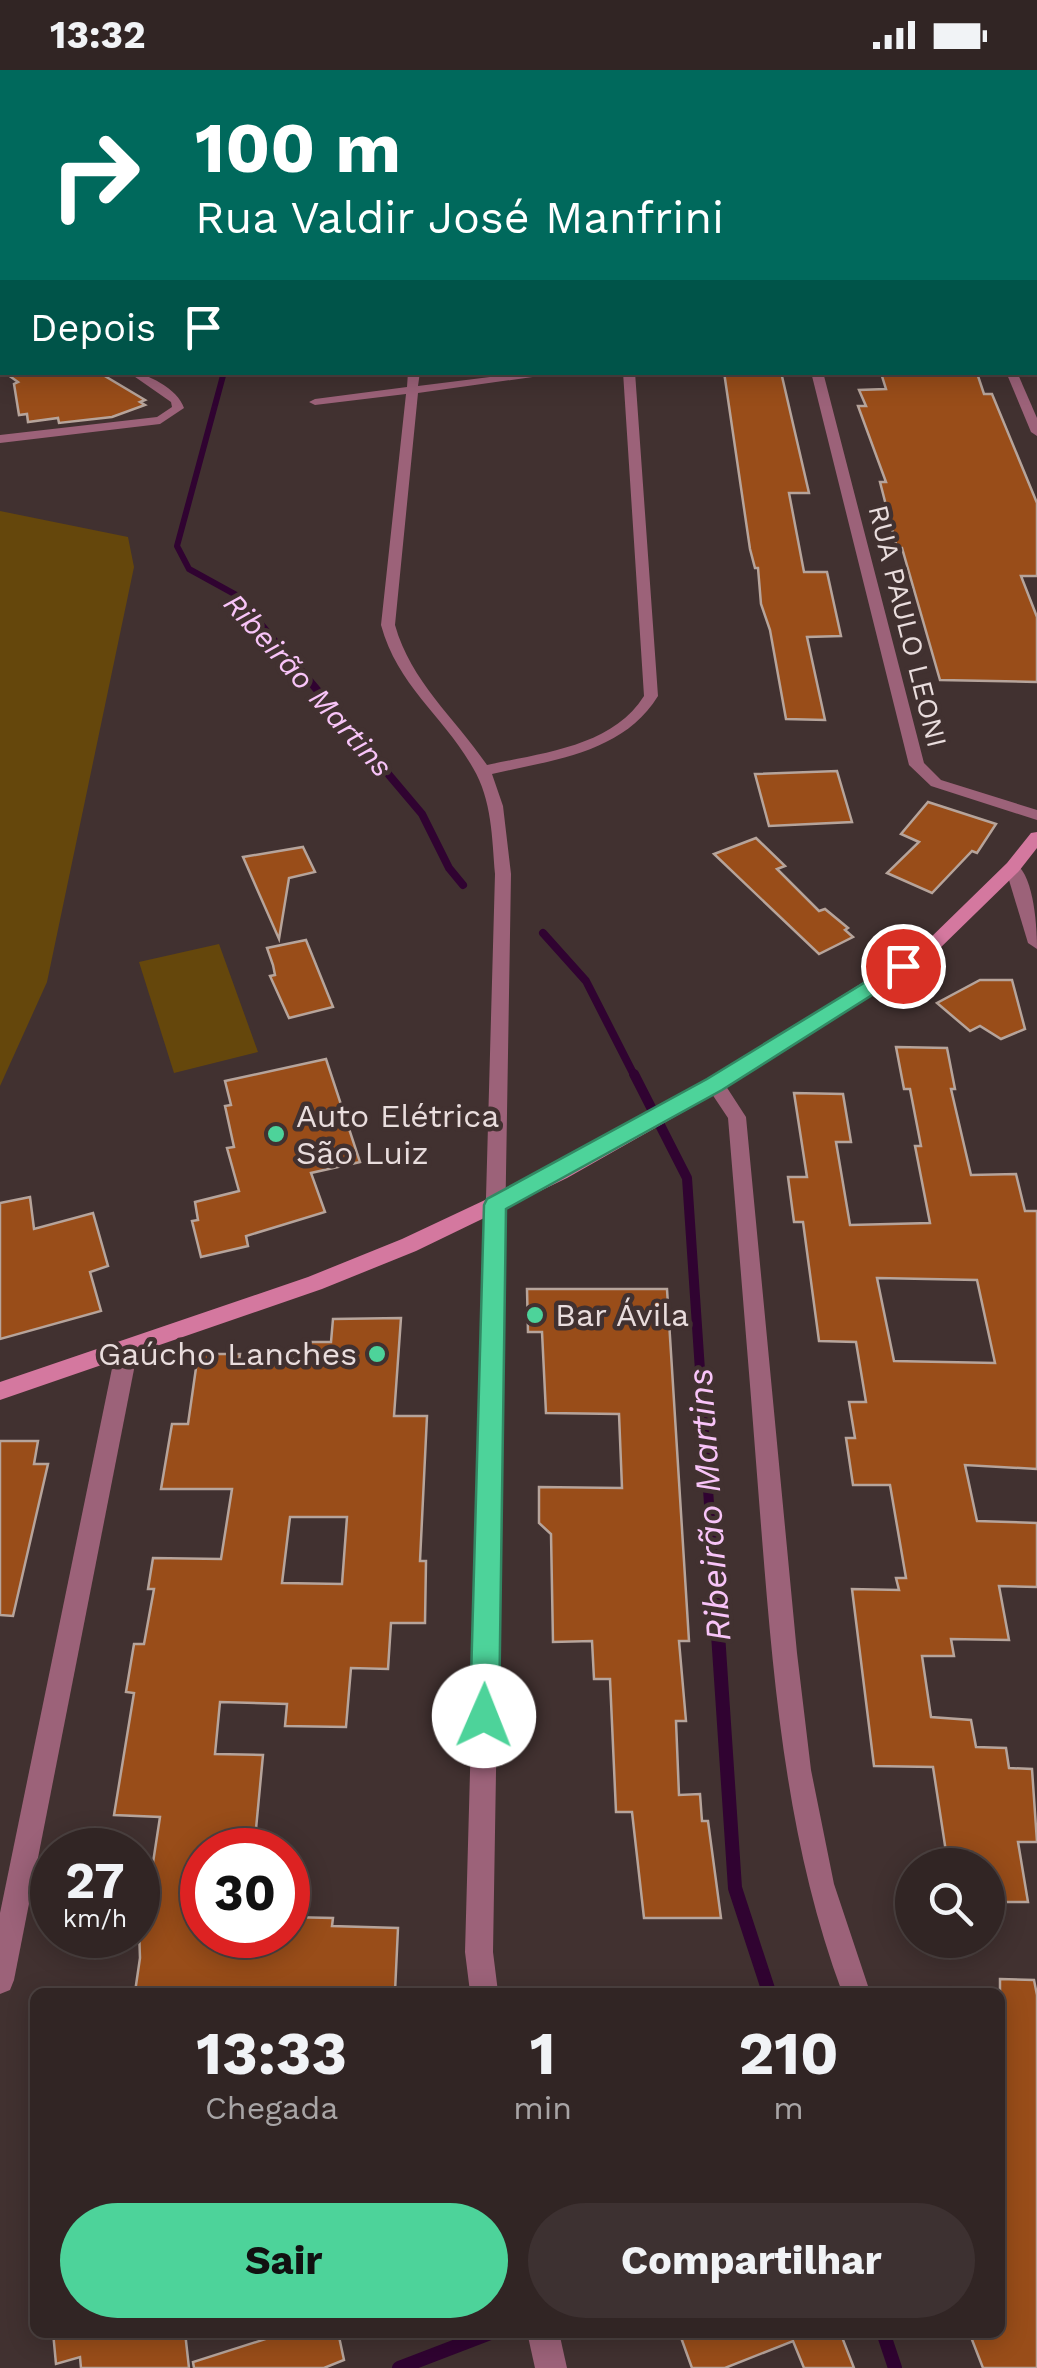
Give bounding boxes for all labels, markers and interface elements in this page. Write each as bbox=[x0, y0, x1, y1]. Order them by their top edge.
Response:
text: 13:32 bbox=[50, 13, 146, 57]
text: 100 m bbox=[195, 107, 401, 189]
icon: right bbox=[30, 110, 160, 240]
text: Rua Valdir José Manfrini bbox=[195, 191, 724, 244]
icon: arrive bbox=[176, 300, 231, 355]
text: Depois bbox=[30, 306, 156, 350]
street label: RUA PAULO LEONI bbox=[861, 501, 954, 751]
water label: Ribeirão Martins bbox=[217, 586, 400, 784]
pin bbox=[861, 924, 946, 1009]
icon: arrive bbox=[876, 939, 931, 994]
place label: Auto Elétrica São Luiz bbox=[296, 1097, 499, 1172]
marker: Auto Elétrica São Luiz bbox=[265, 1123, 287, 1145]
place label: Bar Ávila bbox=[555, 1296, 689, 1334]
marker: Bar Ávila bbox=[524, 1304, 546, 1326]
place label: Gaúcho Lanches bbox=[98, 1335, 357, 1373]
marker: Gaúcho Lanches bbox=[366, 1343, 388, 1365]
water label: Ribeirão Martins bbox=[678, 1367, 740, 1643]
position arrow bbox=[432, 1664, 536, 1768]
speed limit sign: 30 bbox=[180, 1828, 310, 1958]
map controls bbox=[895, 1848, 1005, 1958]
button: search bbox=[895, 1848, 1005, 1958]
text: 27 bbox=[65, 1851, 125, 1910]
text: km/h bbox=[63, 1904, 127, 1933]
text: 13:33 bbox=[196, 2018, 347, 2089]
text: 1 bbox=[530, 2018, 556, 2089]
text: 210 bbox=[738, 2018, 839, 2089]
text: Chegada bbox=[205, 2089, 338, 2127]
text: min bbox=[513, 2089, 572, 2127]
text: m bbox=[773, 2089, 804, 2127]
button: Sair bbox=[60, 2203, 508, 2318]
button: Compartilhar bbox=[528, 2203, 975, 2318]

